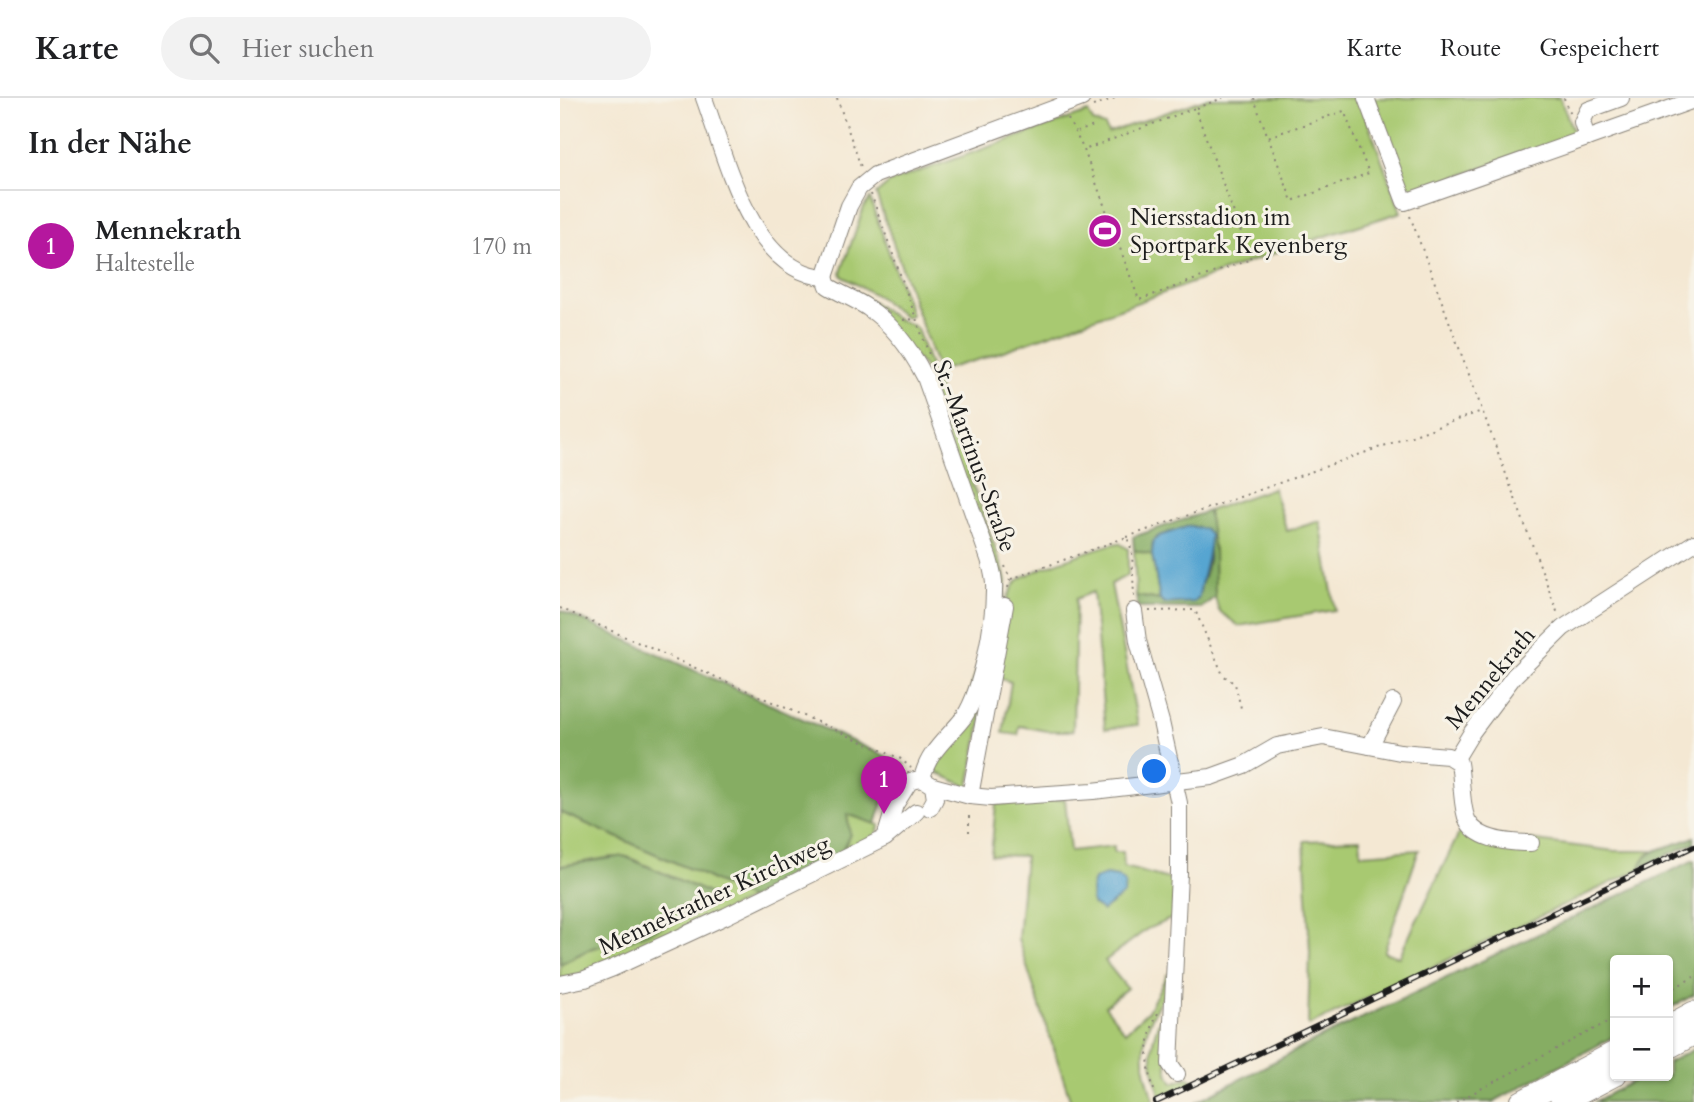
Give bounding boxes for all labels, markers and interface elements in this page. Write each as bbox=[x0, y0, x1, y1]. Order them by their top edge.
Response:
search box bbox=[161, 17, 651, 80]
text: Karte bbox=[35, 26, 119, 71]
icon: search bbox=[185, 29, 223, 67]
text: Hier suchen bbox=[241, 31, 374, 66]
text: Karte bbox=[1347, 32, 1402, 65]
text: Route bbox=[1440, 32, 1501, 65]
text: Gespeichert bbox=[1539, 32, 1659, 65]
text: In der Nähe bbox=[28, 123, 192, 164]
place label: Niersstadion im Sportpark Keyenberg bbox=[1130, 201, 1348, 262]
sports icon: Niersstadion im Sportpark Keyenberg bbox=[1086, 212, 1124, 250]
text: Mennekrath bbox=[95, 213, 241, 248]
text: 1 bbox=[45, 231, 57, 262]
text: 170 m bbox=[471, 231, 532, 262]
text: Haltestelle bbox=[95, 248, 195, 279]
street label: St.-Martinus-Straße bbox=[924, 356, 1025, 557]
street label: Mennekrath bbox=[1438, 620, 1543, 737]
your location bbox=[1137, 754, 1171, 788]
pin: 1 bbox=[861, 756, 907, 814]
street label: Mennekrather Kirchweg bbox=[593, 827, 836, 964]
map controls bbox=[1610, 955, 1673, 1081]
button: + bbox=[1610, 955, 1673, 1018]
button: − bbox=[1610, 1018, 1673, 1081]

